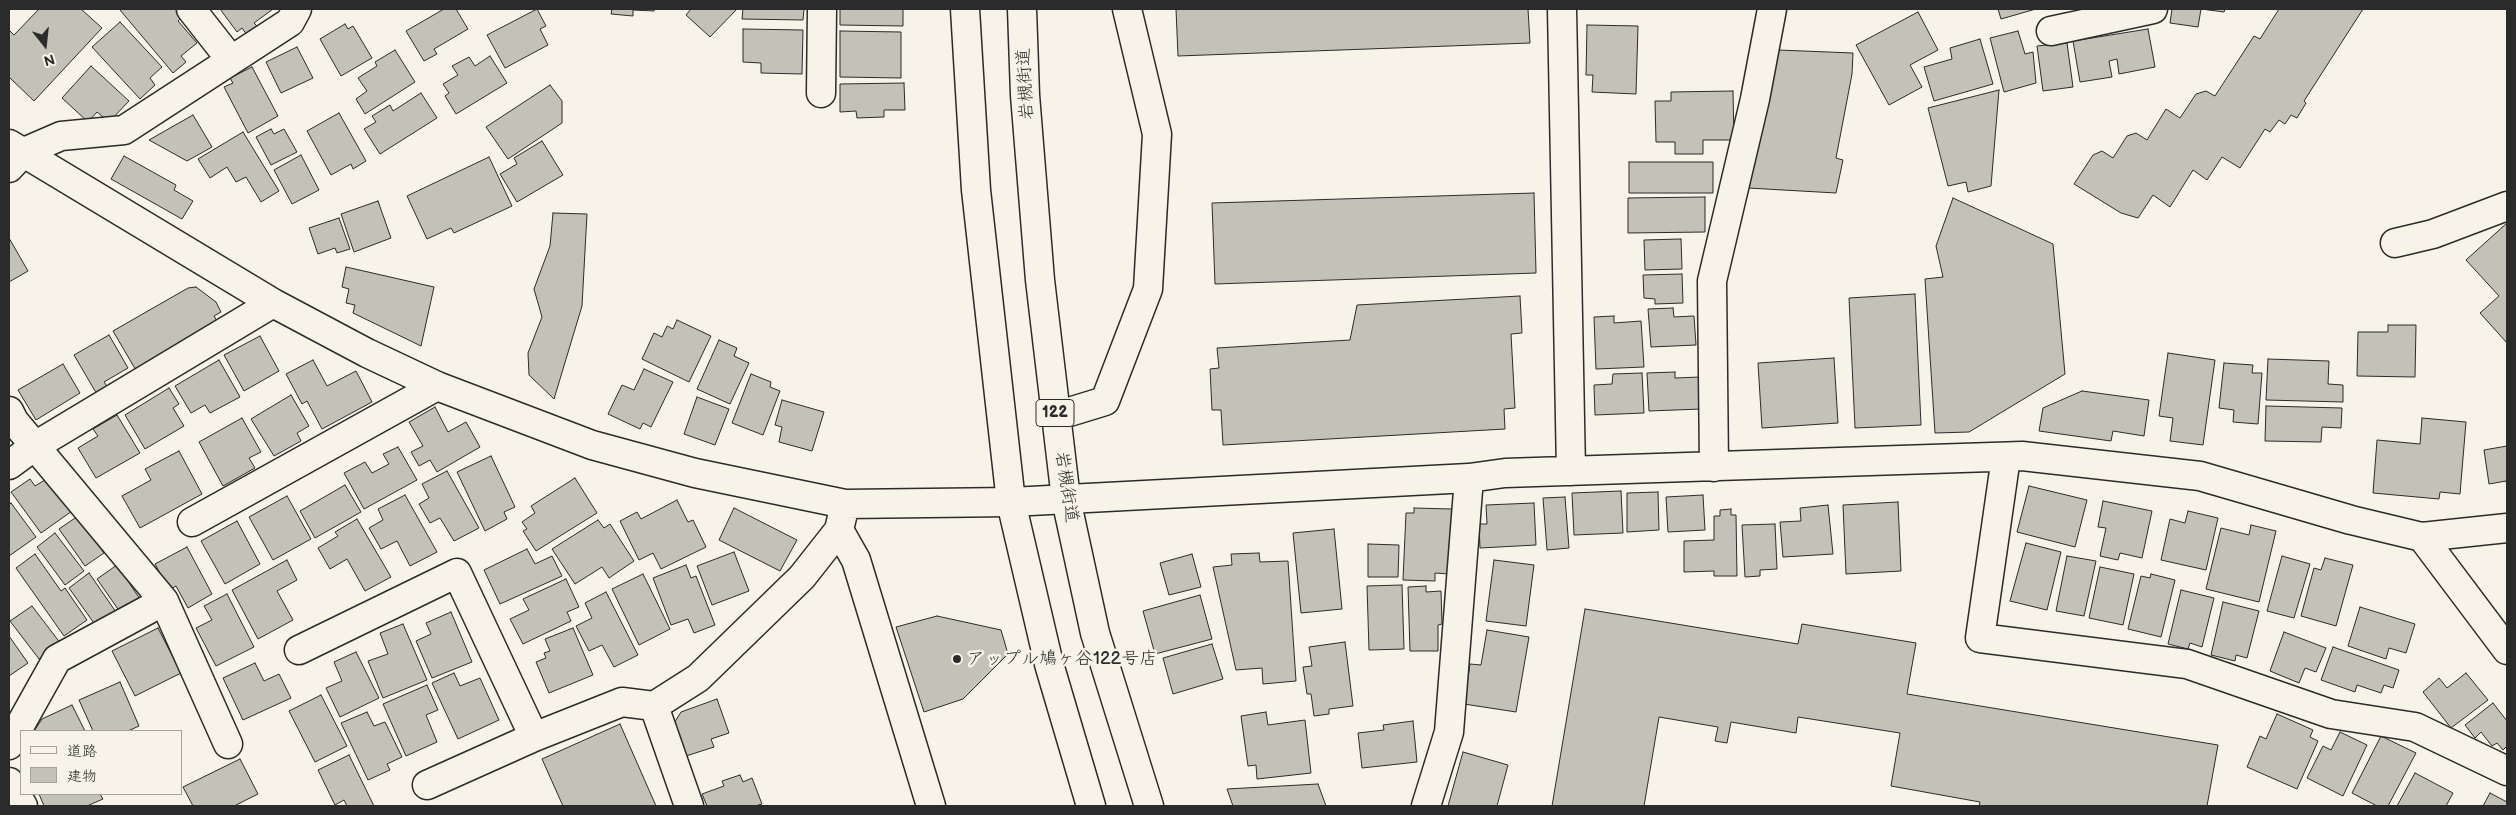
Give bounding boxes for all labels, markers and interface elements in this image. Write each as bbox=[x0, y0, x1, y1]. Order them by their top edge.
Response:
north arrow bbox=[20, 20, 70, 70]
street label: 岩槻街道 bbox=[1013, 47, 1039, 121]
text: N bbox=[42, 50, 57, 70]
road number: 122 bbox=[1036, 399, 1074, 426]
street label: 岩槻街道 bbox=[1050, 450, 1082, 524]
place label: アップル鳩ヶ谷122号店 bbox=[967, 648, 1157, 670]
marker: アップル鳩ヶ谷122号店 bbox=[951, 653, 963, 665]
legend bbox=[20, 730, 182, 795]
text: 道路 bbox=[67, 742, 97, 761]
text: 建物 bbox=[67, 767, 97, 786]

